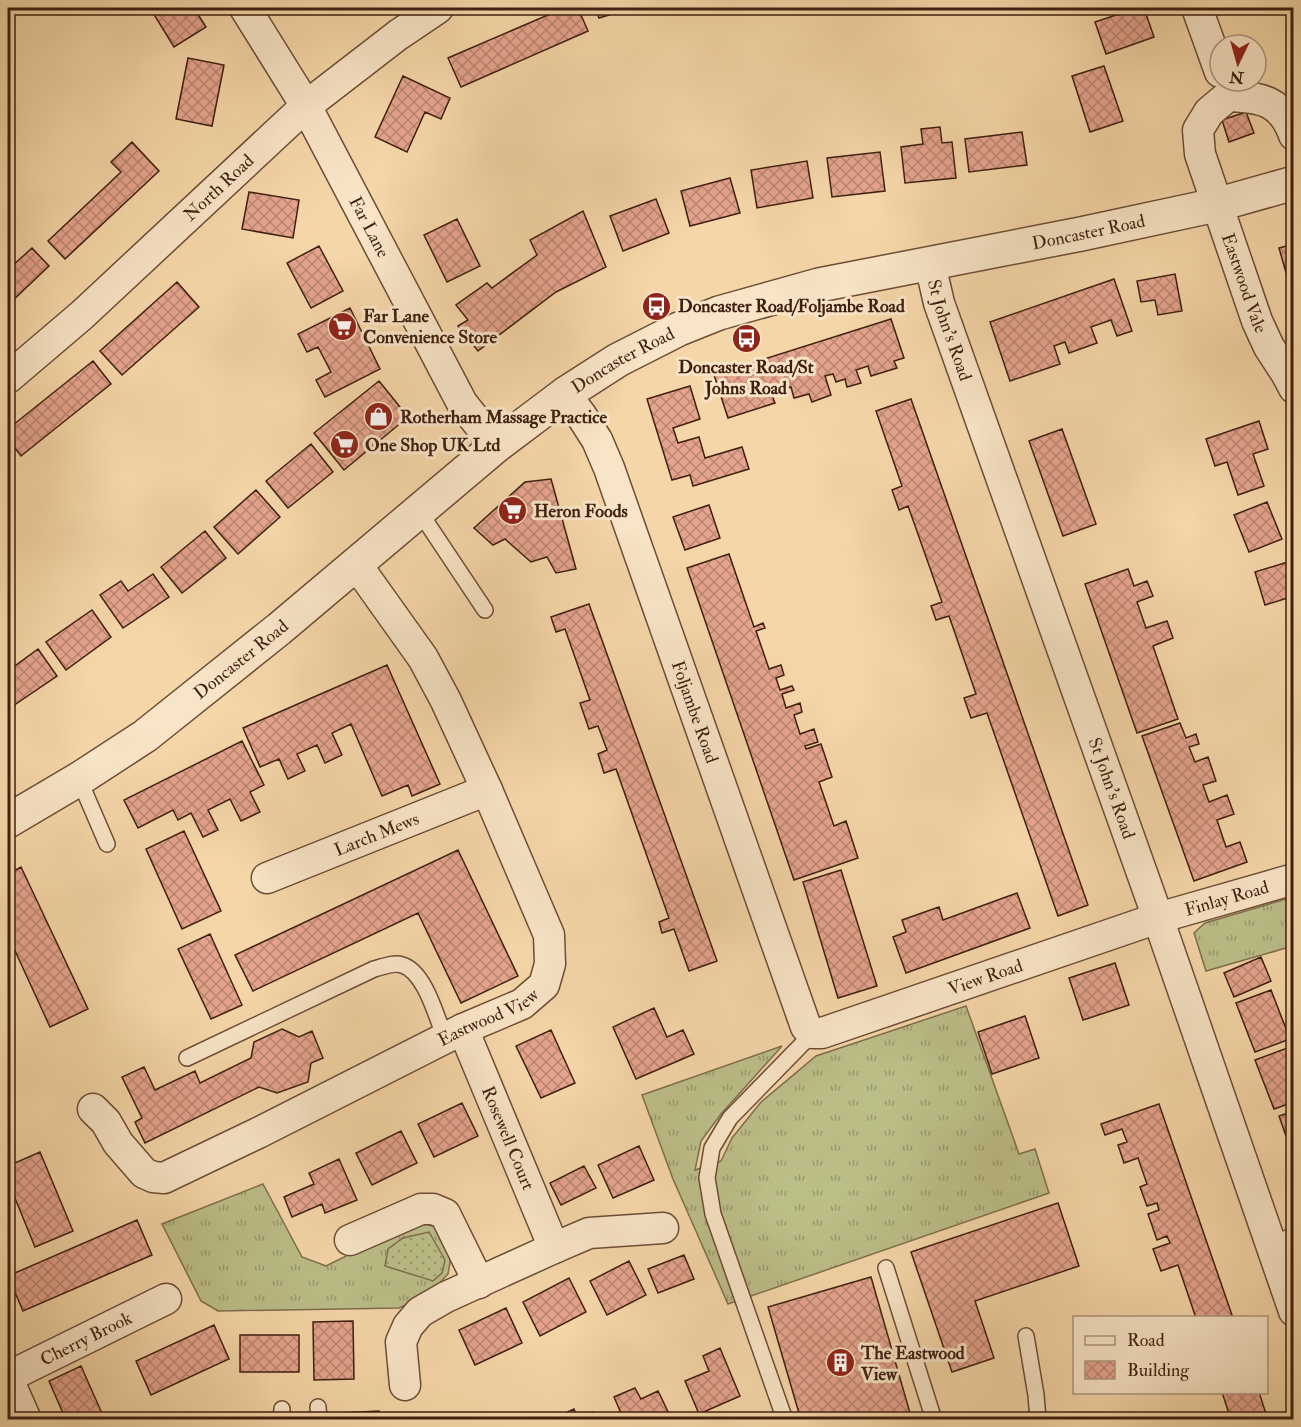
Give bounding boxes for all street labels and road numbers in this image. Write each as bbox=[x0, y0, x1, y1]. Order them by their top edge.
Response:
street label: North Road bbox=[179, 149, 259, 226]
street label: Far Lane bbox=[344, 192, 395, 262]
street label: Doncaster Road bbox=[1030, 209, 1147, 255]
street label: Eastwood Vale bbox=[1216, 230, 1273, 337]
street label: St John's Road bbox=[922, 277, 977, 384]
street label: Doncaster Road bbox=[567, 322, 678, 399]
street label: Doncaster Road bbox=[189, 614, 293, 704]
street label: Foljambe Road bbox=[666, 657, 724, 766]
street label: St John's Road bbox=[1083, 734, 1140, 842]
street label: Larch Mews bbox=[331, 807, 422, 861]
street label: Finlay Road bbox=[1182, 875, 1271, 921]
street label: View Road bbox=[945, 954, 1026, 1001]
street label: Eastwood View bbox=[434, 983, 544, 1051]
street label: Rosewell Court bbox=[476, 1083, 540, 1193]
street label: Cherry Brook bbox=[36, 1306, 136, 1371]

